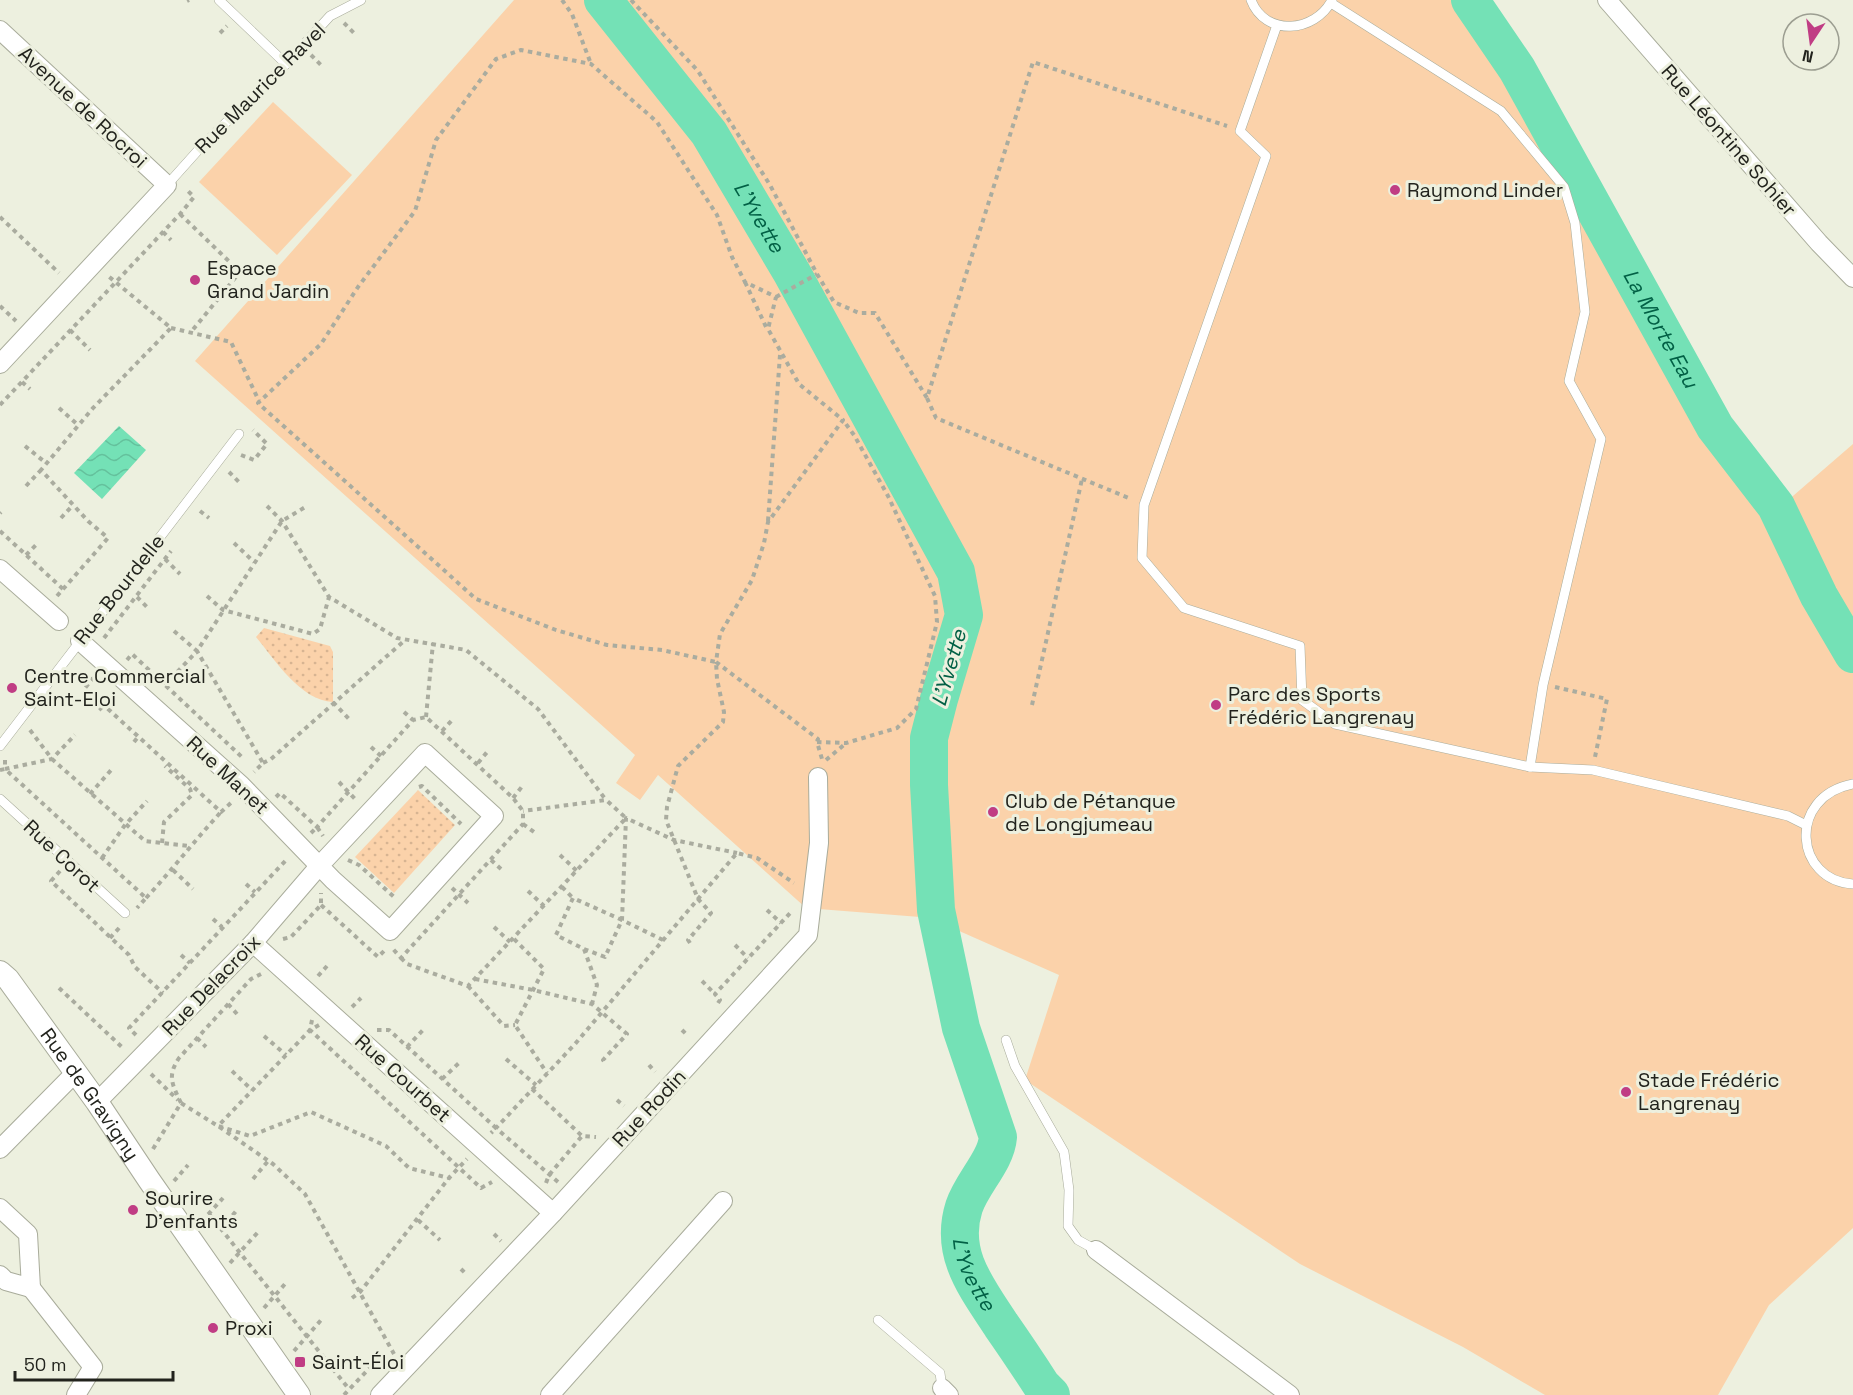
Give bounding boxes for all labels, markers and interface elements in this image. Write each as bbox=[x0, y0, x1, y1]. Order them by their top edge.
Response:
north arrow bbox=[1781, 12, 1841, 72]
street label: Rue Maurice Ravel bbox=[189, 17, 331, 159]
street label: Avenue de Rocroi bbox=[13, 41, 153, 173]
text: N bbox=[1800, 45, 1815, 68]
street label: Rue Léontine Sohier bbox=[1656, 59, 1802, 221]
water label: L'Yvette bbox=[728, 176, 792, 259]
place label: Raymond Linder bbox=[1407, 177, 1563, 203]
marker: Raymond Linder bbox=[1388, 183, 1402, 197]
place label: Espace Grand Jardin bbox=[207, 255, 329, 304]
water label: La Morte Eau bbox=[1617, 264, 1705, 393]
marker: Espace Grand Jardin bbox=[188, 273, 202, 287]
street label: Rue Bourdelle bbox=[68, 529, 170, 649]
water label: L'Yvette bbox=[925, 625, 973, 709]
place label: Centre Commercial Saint-Eloi bbox=[24, 663, 206, 712]
marker: Centre Commercial Saint-Eloi bbox=[5, 681, 19, 695]
place label: Parc des Sports Frédéric Langrenay bbox=[1228, 681, 1414, 730]
marker: Parc des Sports Frédéric Langrenay bbox=[1209, 698, 1223, 712]
street label: Rue Manet bbox=[181, 730, 275, 820]
place label: Club de Pétanque de Longjumeau bbox=[1005, 788, 1176, 837]
marker: Club de Pétanque de Longjumeau bbox=[986, 805, 1000, 819]
street label: Rue Corot bbox=[18, 814, 106, 898]
street label: Rue Delacroix bbox=[156, 929, 266, 1041]
street label: Rue de Gravigny bbox=[35, 1023, 145, 1165]
street label: Rue Courbet bbox=[350, 1028, 456, 1128]
street label: Rue Rodin bbox=[606, 1064, 692, 1152]
place label: Stade Frédéric Langrenay bbox=[1638, 1067, 1779, 1116]
marker: Stade Frédéric Langrenay bbox=[1619, 1085, 1633, 1099]
place label: Sourire D'enfants bbox=[145, 1185, 238, 1234]
marker: Sourire D'enfants bbox=[126, 1203, 140, 1217]
water label: L'Yvette bbox=[947, 1236, 1003, 1317]
place label: Proxi bbox=[225, 1315, 273, 1341]
marker: Proxi bbox=[206, 1321, 220, 1335]
scale bar bbox=[15, 1344, 172, 1382]
place label: Saint-Éloi bbox=[312, 1349, 404, 1375]
text: 50 m bbox=[24, 1353, 66, 1376]
marker: Saint-Éloi bbox=[293, 1355, 307, 1369]

